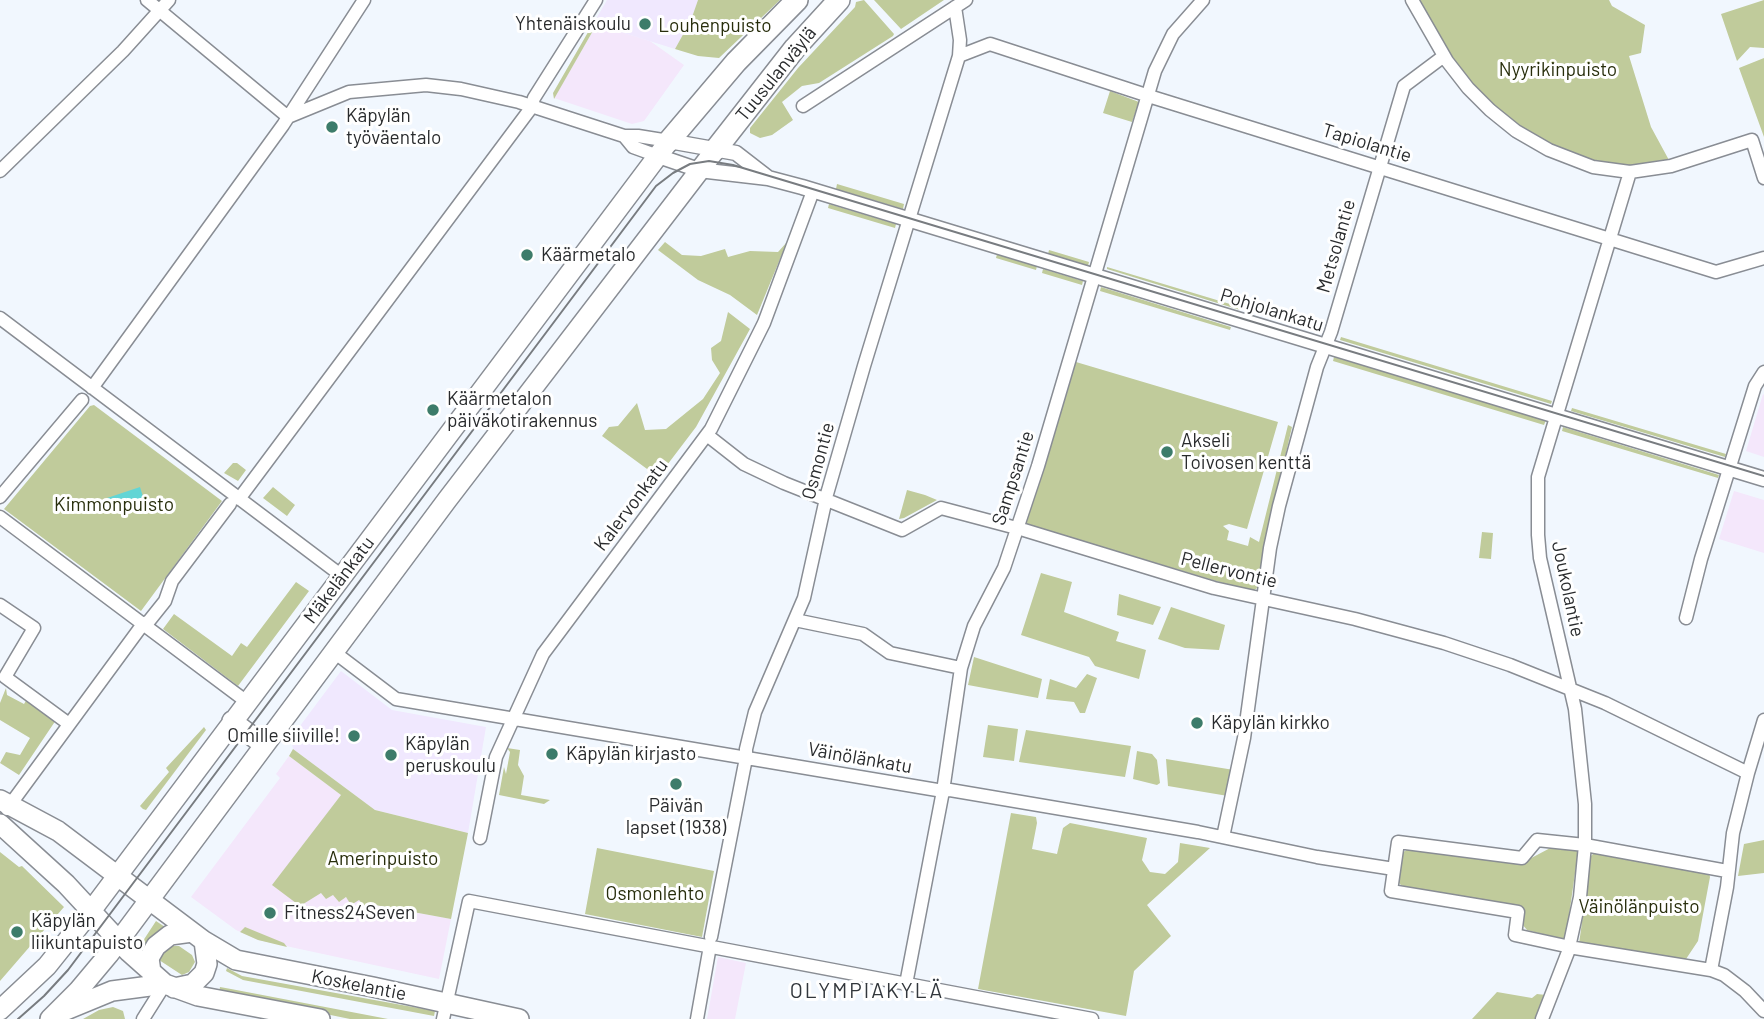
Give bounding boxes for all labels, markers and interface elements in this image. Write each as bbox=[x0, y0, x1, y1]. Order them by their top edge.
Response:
place label: Yhtenäiskoulu bbox=[515, 13, 631, 35]
park label: Louhenpuisto bbox=[658, 15, 772, 37]
marker: Yhtenäiskoulu bbox=[637, 16, 653, 32]
street label: Tuusulanväylä bbox=[731, 22, 821, 126]
park label: Nyyrikinpuisto bbox=[1499, 59, 1617, 81]
place label: Käpylän työväentalo bbox=[346, 105, 441, 149]
marker: Käpylän työväentalo bbox=[324, 119, 340, 135]
street label: Tapiolantie bbox=[1320, 119, 1414, 167]
street label: Metsolantie bbox=[1312, 197, 1360, 295]
place label: Käärmetalo bbox=[541, 244, 636, 266]
marker: Käärmetalo bbox=[519, 247, 535, 263]
street label: Pohjolankatu bbox=[1218, 283, 1326, 337]
place label: Käärmetalon päiväkotirakennus bbox=[447, 388, 597, 432]
marker: Käärmetalon päiväkotirakennus bbox=[425, 402, 441, 418]
street label: Osmontie bbox=[797, 420, 839, 502]
street label: Sampsantie bbox=[987, 428, 1039, 528]
place label: Akseli Toivosen kenttä bbox=[1181, 430, 1311, 474]
marker: Akseli Toivosen kenttä bbox=[1159, 444, 1175, 460]
street label: Kalervonkatu bbox=[589, 455, 673, 555]
park label: Kimmonpuisto bbox=[54, 494, 174, 516]
street label: Mäkelänkatu bbox=[299, 532, 379, 628]
street label: Joukolantie bbox=[1547, 539, 1589, 639]
street label: Pellervontie bbox=[1178, 547, 1280, 593]
place label: Käpylän kirkko bbox=[1211, 712, 1330, 734]
marker: Käpylän kirkko bbox=[1189, 715, 1205, 731]
place label: Omille siiville! bbox=[227, 725, 340, 747]
marker: Omille siiville! bbox=[346, 728, 362, 744]
place label: Käpylän peruskoulu bbox=[405, 733, 496, 777]
street label: Väinölänkatu bbox=[806, 738, 914, 778]
place label: Käpylän kirjasto bbox=[566, 743, 696, 765]
marker: Käpylän kirjasto bbox=[544, 746, 560, 762]
marker: Käpylän peruskoulu bbox=[383, 747, 399, 763]
marker: Päivän lapset (1938) bbox=[668, 776, 684, 792]
place label: Päivän lapset (1938) bbox=[626, 795, 726, 839]
park label: Amerinpuisto bbox=[328, 848, 438, 870]
park label: Osmonlehto bbox=[606, 883, 704, 905]
park label: Väinölänpuisto bbox=[1578, 896, 1700, 918]
place label: Fitness24Seven bbox=[284, 902, 415, 924]
marker: Fitness24Seven bbox=[262, 905, 278, 921]
place label: Käpylän liikuntapuisto bbox=[31, 910, 143, 954]
marker: Käpylän liikuntapuisto bbox=[9, 924, 25, 940]
street label: Koskelantie bbox=[310, 965, 408, 1005]
district label: OLYMPIAKYLÄ bbox=[791, 978, 943, 1004]

